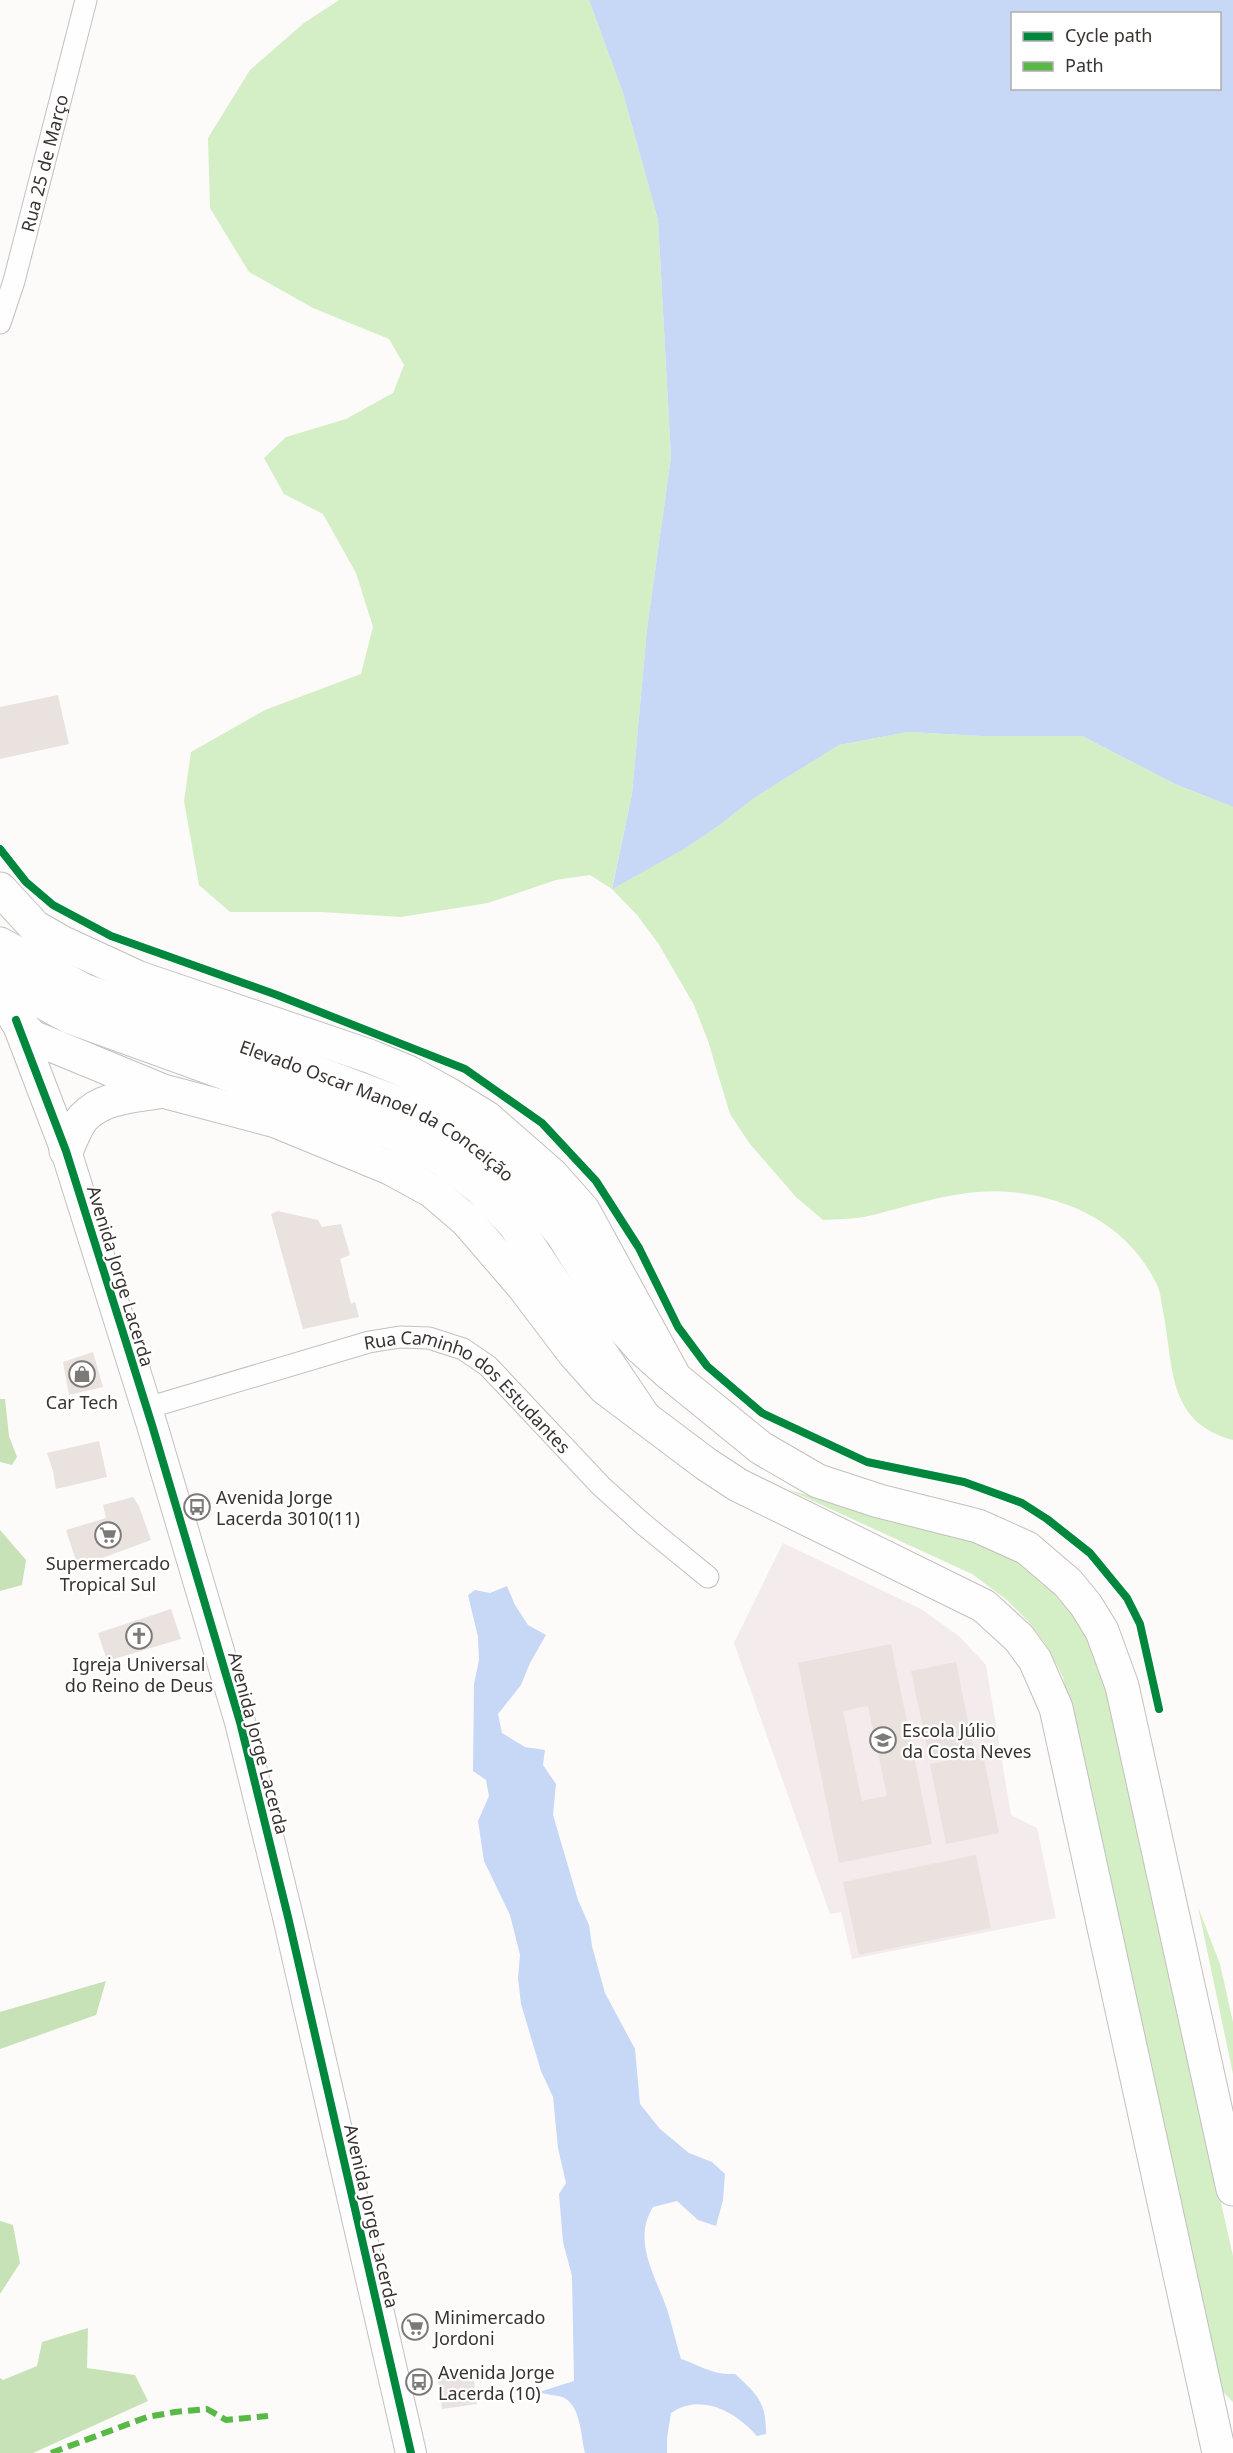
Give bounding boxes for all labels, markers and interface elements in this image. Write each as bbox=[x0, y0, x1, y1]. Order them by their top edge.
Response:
legend bbox=[1011, 12, 1221, 90]
text: Cycle path bbox=[1065, 23, 1152, 47]
text: Path bbox=[1065, 53, 1104, 77]
street label: Rua 25 de Março bbox=[15, 92, 73, 235]
street label: Elevado Oscar Manoel da Conceição bbox=[237, 1034, 520, 1186]
street label: Avenida Jorge Lacerda bbox=[82, 1183, 160, 1369]
street label: Rua Caminho dos Estudantes bbox=[362, 1324, 576, 1458]
shop icon: Car Tech bbox=[67, 1359, 97, 1389]
place label: Car Tech bbox=[46, 1390, 118, 1414]
place label: Avenida Jorge Lacerda 3010(11) bbox=[216, 1485, 360, 1530]
bus stop icon: Avenida Jorge Lacerda 3010(11) bbox=[182, 1492, 212, 1522]
supermarket icon: Supermercado Tropical Sul bbox=[93, 1520, 123, 1550]
place label: Supermercado Tropical Sul bbox=[46, 1551, 170, 1596]
church icon: Igreja Universal do Reino de Deus bbox=[124, 1621, 154, 1651]
street label: Avenida Jorge Lacerda bbox=[223, 1649, 295, 1837]
place label: Igreja Universal do Reino de Deus bbox=[65, 1652, 213, 1697]
place label: Escola Júlio da Costa Neves bbox=[902, 1718, 1031, 1763]
school or university icon: Escola Júlio da Costa Neves bbox=[868, 1725, 898, 1755]
street label: Avenida Jorge Lacerda bbox=[339, 2122, 405, 2310]
place label: Minimercado Jordoni bbox=[432, 2305, 546, 2350]
supermarket icon: Minimercado Jordoni bbox=[400, 2312, 430, 2342]
place label: Avenida Jorge Lacerda (10) bbox=[438, 2360, 555, 2405]
bus stop icon: Avenida Jorge Lacerda (10) bbox=[404, 2367, 434, 2397]

